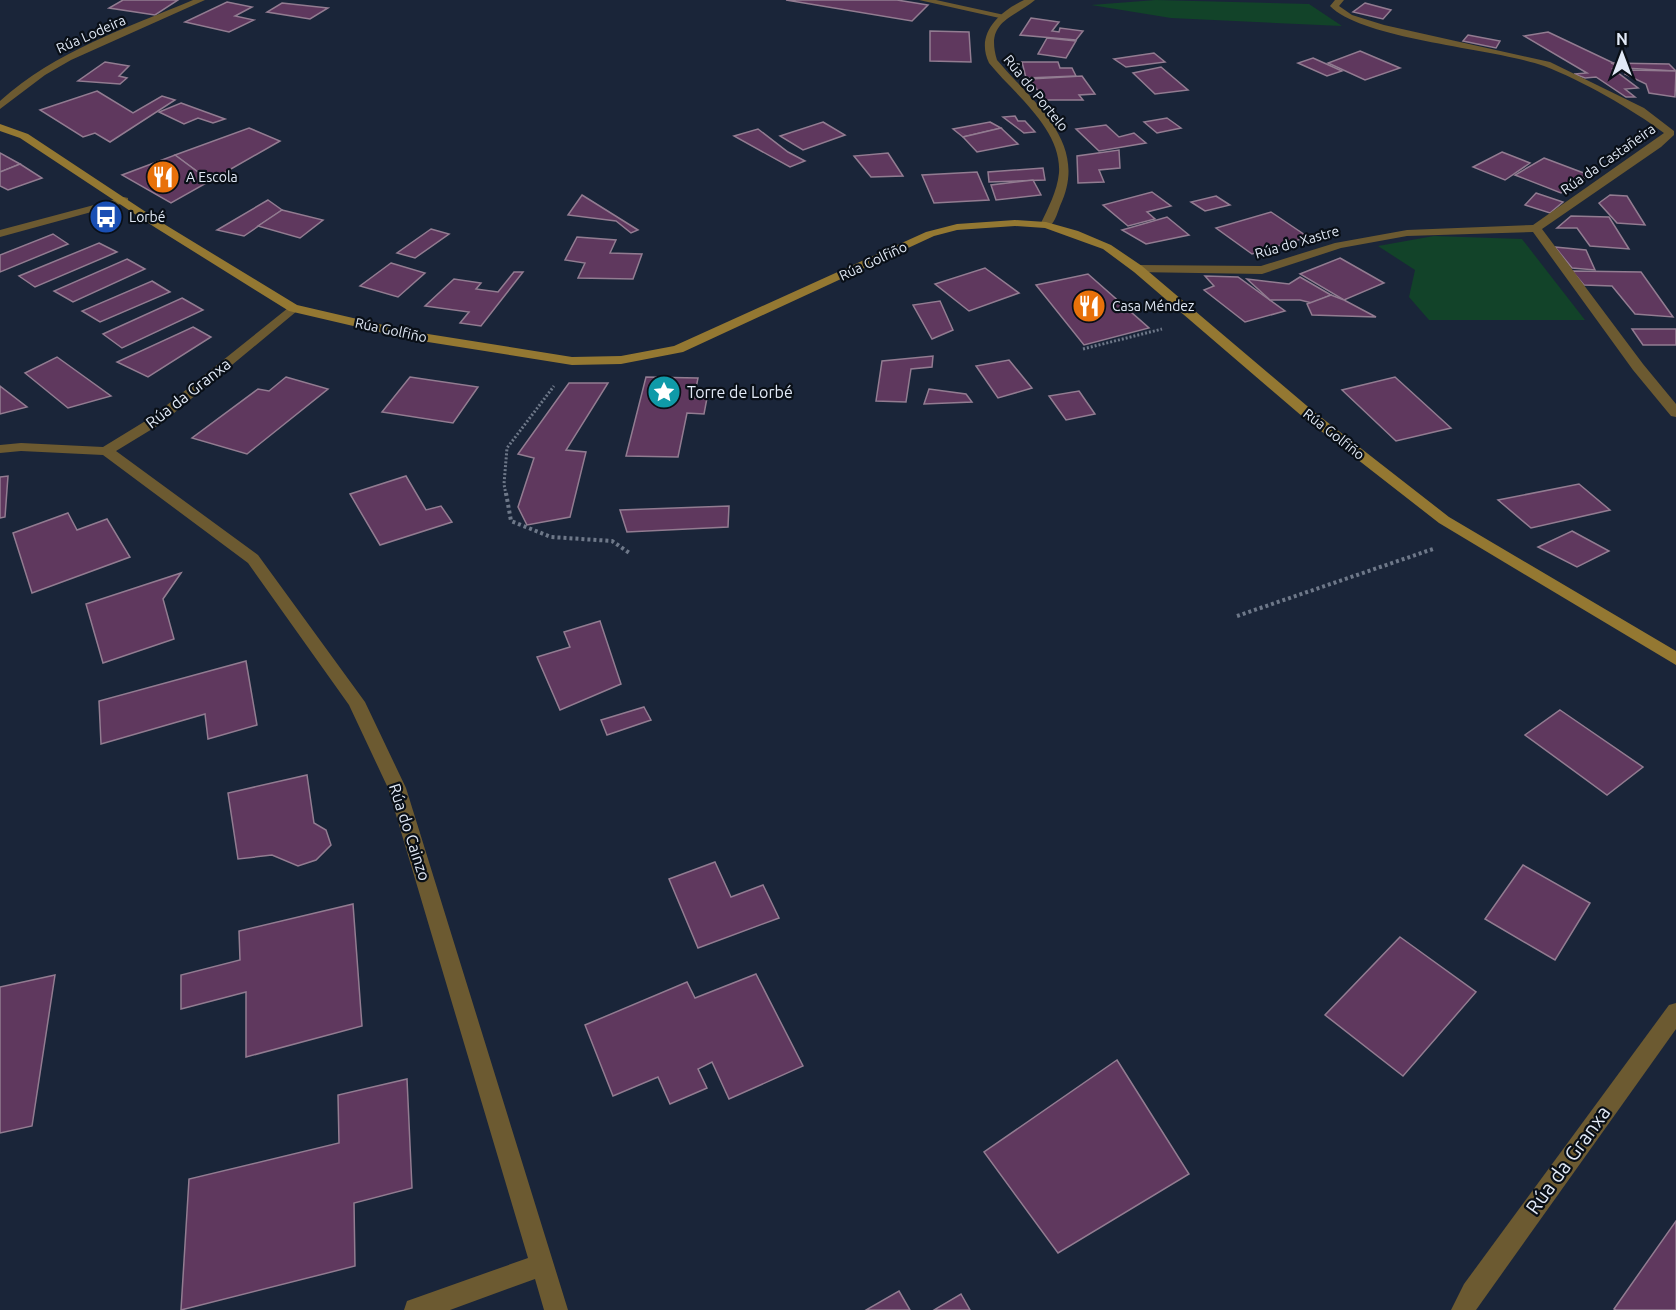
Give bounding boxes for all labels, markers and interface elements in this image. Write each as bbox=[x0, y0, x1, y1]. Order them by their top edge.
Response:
street label: Rúa Lodeira bbox=[54, 12, 128, 56]
north arrow bbox=[1592, 24, 1652, 84]
text: N bbox=[1616, 30, 1628, 48]
street label: Rúa do Portelo bbox=[1000, 52, 1072, 134]
street label: Rúa da Castañeira bbox=[1558, 120, 1658, 198]
restaurant icon: A Escola bbox=[145, 159, 181, 195]
place label: A Escola bbox=[186, 169, 238, 185]
bus stop icon: Lorbé bbox=[88, 199, 124, 235]
place label: Lorbé bbox=[129, 209, 166, 225]
street label: Rúa do Xastre bbox=[1253, 222, 1341, 262]
street label: Rúa Golfiño bbox=[836, 238, 910, 284]
restaurant icon: Casa Méndez bbox=[1071, 288, 1107, 324]
place label: Casa Méndez bbox=[1112, 298, 1195, 314]
street label: Rúa Golfiño bbox=[354, 315, 428, 345]
street label: Rúa da Granxa bbox=[142, 354, 234, 432]
place icon: Torre de Lorbé bbox=[646, 374, 682, 410]
place label: Torre de Lorbé bbox=[687, 383, 793, 401]
street label: Rúa Golfiño bbox=[1300, 405, 1368, 463]
street label: Rúa do Cainzo bbox=[386, 781, 434, 883]
street label: Rúa da Granxa bbox=[1521, 1101, 1615, 1218]

